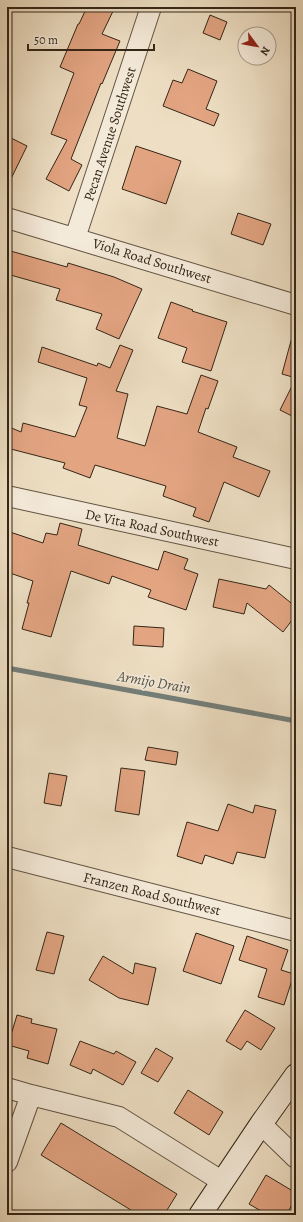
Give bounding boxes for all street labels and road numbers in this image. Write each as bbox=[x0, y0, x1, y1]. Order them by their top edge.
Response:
street label: Pecan Avenue Southwest bbox=[79, 64, 141, 204]
street label: Viola Road Southwest bbox=[89, 234, 214, 288]
street label: De Vita Road Southwest bbox=[83, 505, 221, 552]
street label: Franzen Road Southwest bbox=[81, 868, 223, 920]

